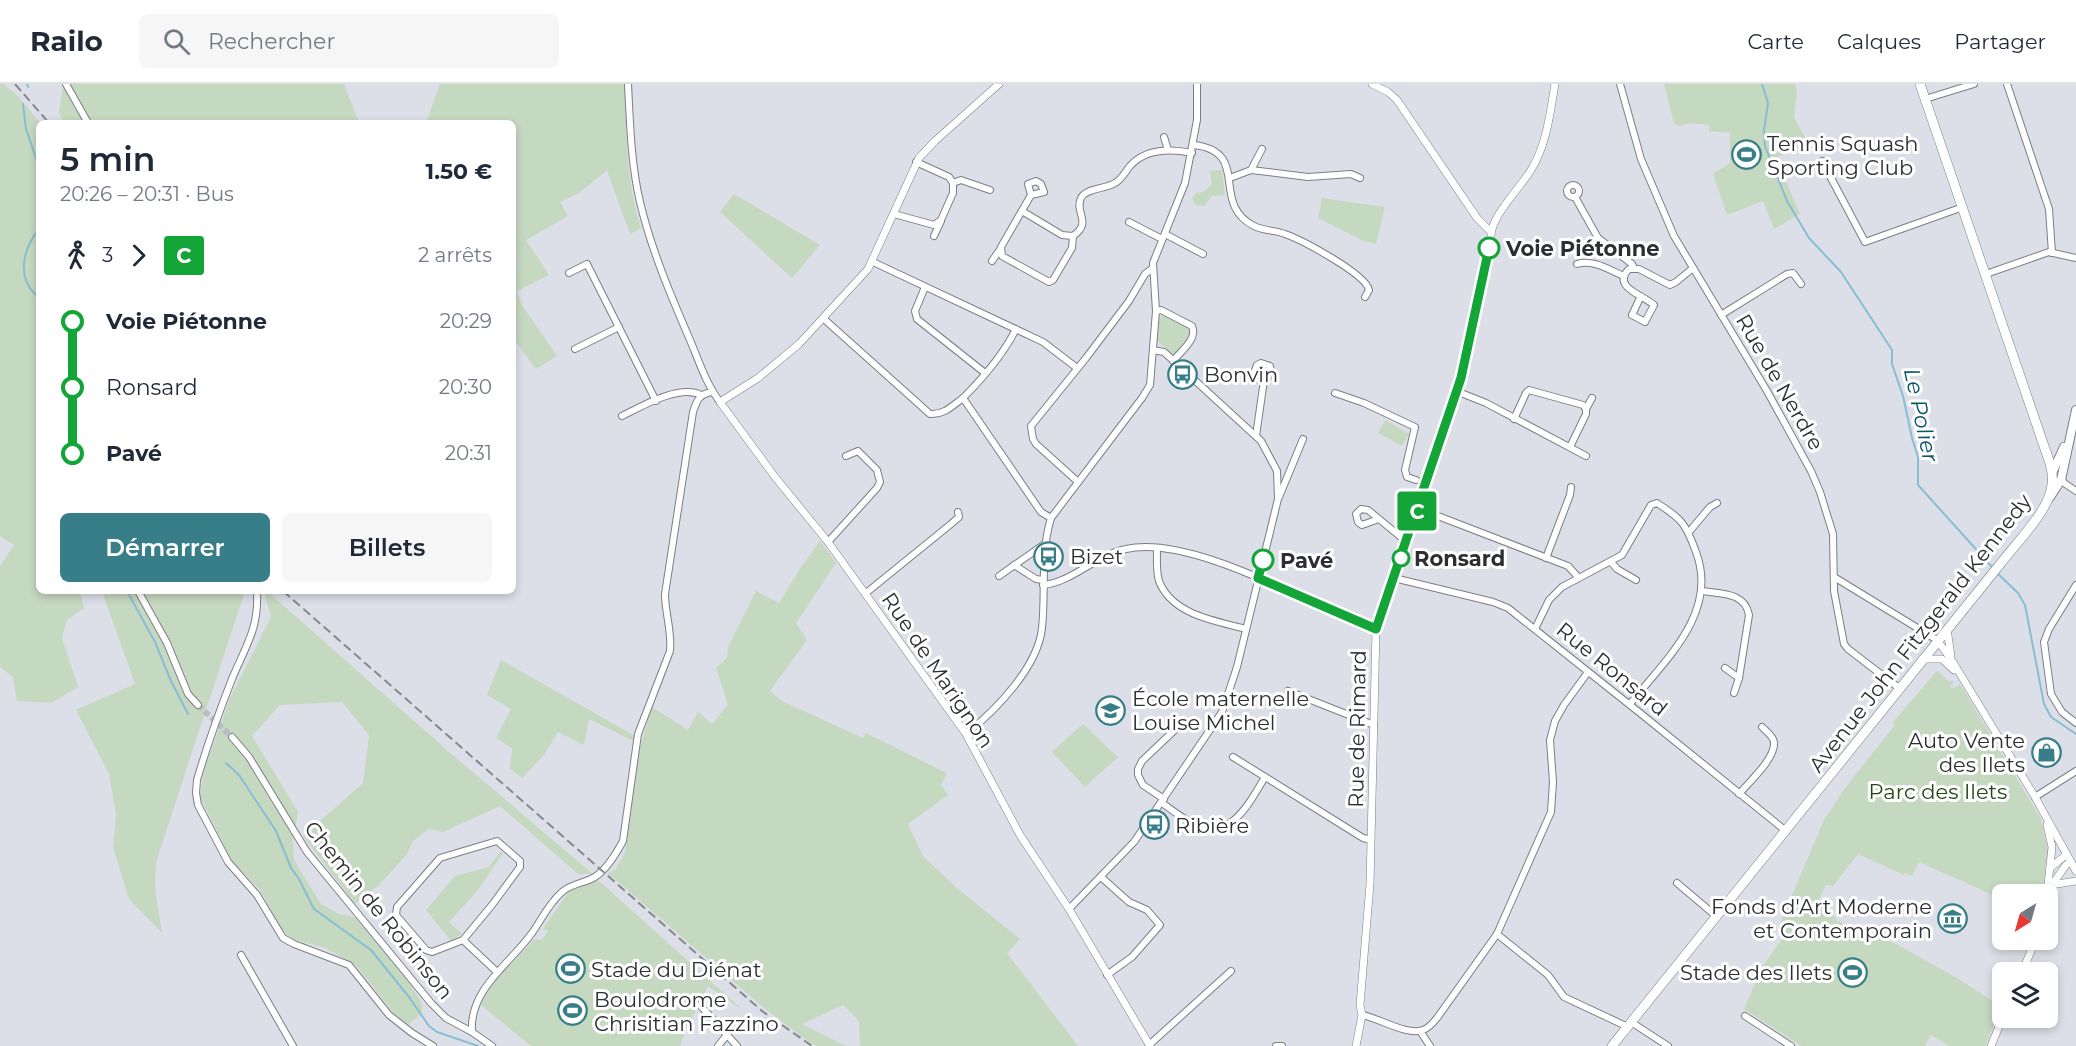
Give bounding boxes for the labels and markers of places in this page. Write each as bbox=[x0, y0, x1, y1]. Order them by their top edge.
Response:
place label: Tennis Squash Sporting Club bbox=[1767, 131, 1918, 180]
sports icon: Tennis Squash Sporting Club bbox=[1730, 139, 1762, 171]
place label: Voie Piétonne bbox=[1505, 236, 1660, 261]
marker: Voie Piétonne bbox=[1478, 237, 1500, 259]
bus stop icon: Bonvin bbox=[1167, 358, 1199, 390]
place label: Bonvin bbox=[1204, 362, 1278, 387]
bus stop icon: Bizet bbox=[1033, 540, 1065, 572]
place label: Bizet bbox=[1070, 544, 1123, 569]
place label: Ronsard bbox=[1414, 546, 1505, 571]
place label: Pavé bbox=[1280, 548, 1333, 573]
marker: Pavé bbox=[1252, 549, 1274, 571]
marker: Ronsard bbox=[1392, 549, 1410, 567]
place label: École maternelle Louise Michel bbox=[1132, 686, 1309, 735]
school or university icon: École maternelle Louise Michel bbox=[1095, 694, 1127, 726]
place label: Auto Vente des Ilets bbox=[1908, 728, 2025, 777]
shop icon: Auto Vente des Ilets bbox=[2030, 736, 2062, 768]
bus stop icon: Ribière bbox=[1138, 809, 1170, 841]
place label: Ribière bbox=[1175, 813, 1249, 838]
place label: Fonds d'Art Moderne et Contemporain bbox=[1711, 894, 1932, 943]
museum icon: Fonds d'Art Moderne et Contemporain bbox=[1937, 902, 1969, 934]
sports icon: Stade du Diénat bbox=[554, 953, 586, 985]
sports icon: Stade des Ilets bbox=[1837, 956, 1869, 988]
place label: Stade du Diénat bbox=[591, 957, 761, 982]
place label: Stade des Ilets bbox=[1680, 960, 1832, 985]
place label: Boulodrome Chrisitian Fazzino bbox=[594, 987, 779, 1036]
sports icon: Boulodrome Chrisitian Fazzino bbox=[557, 995, 589, 1027]

